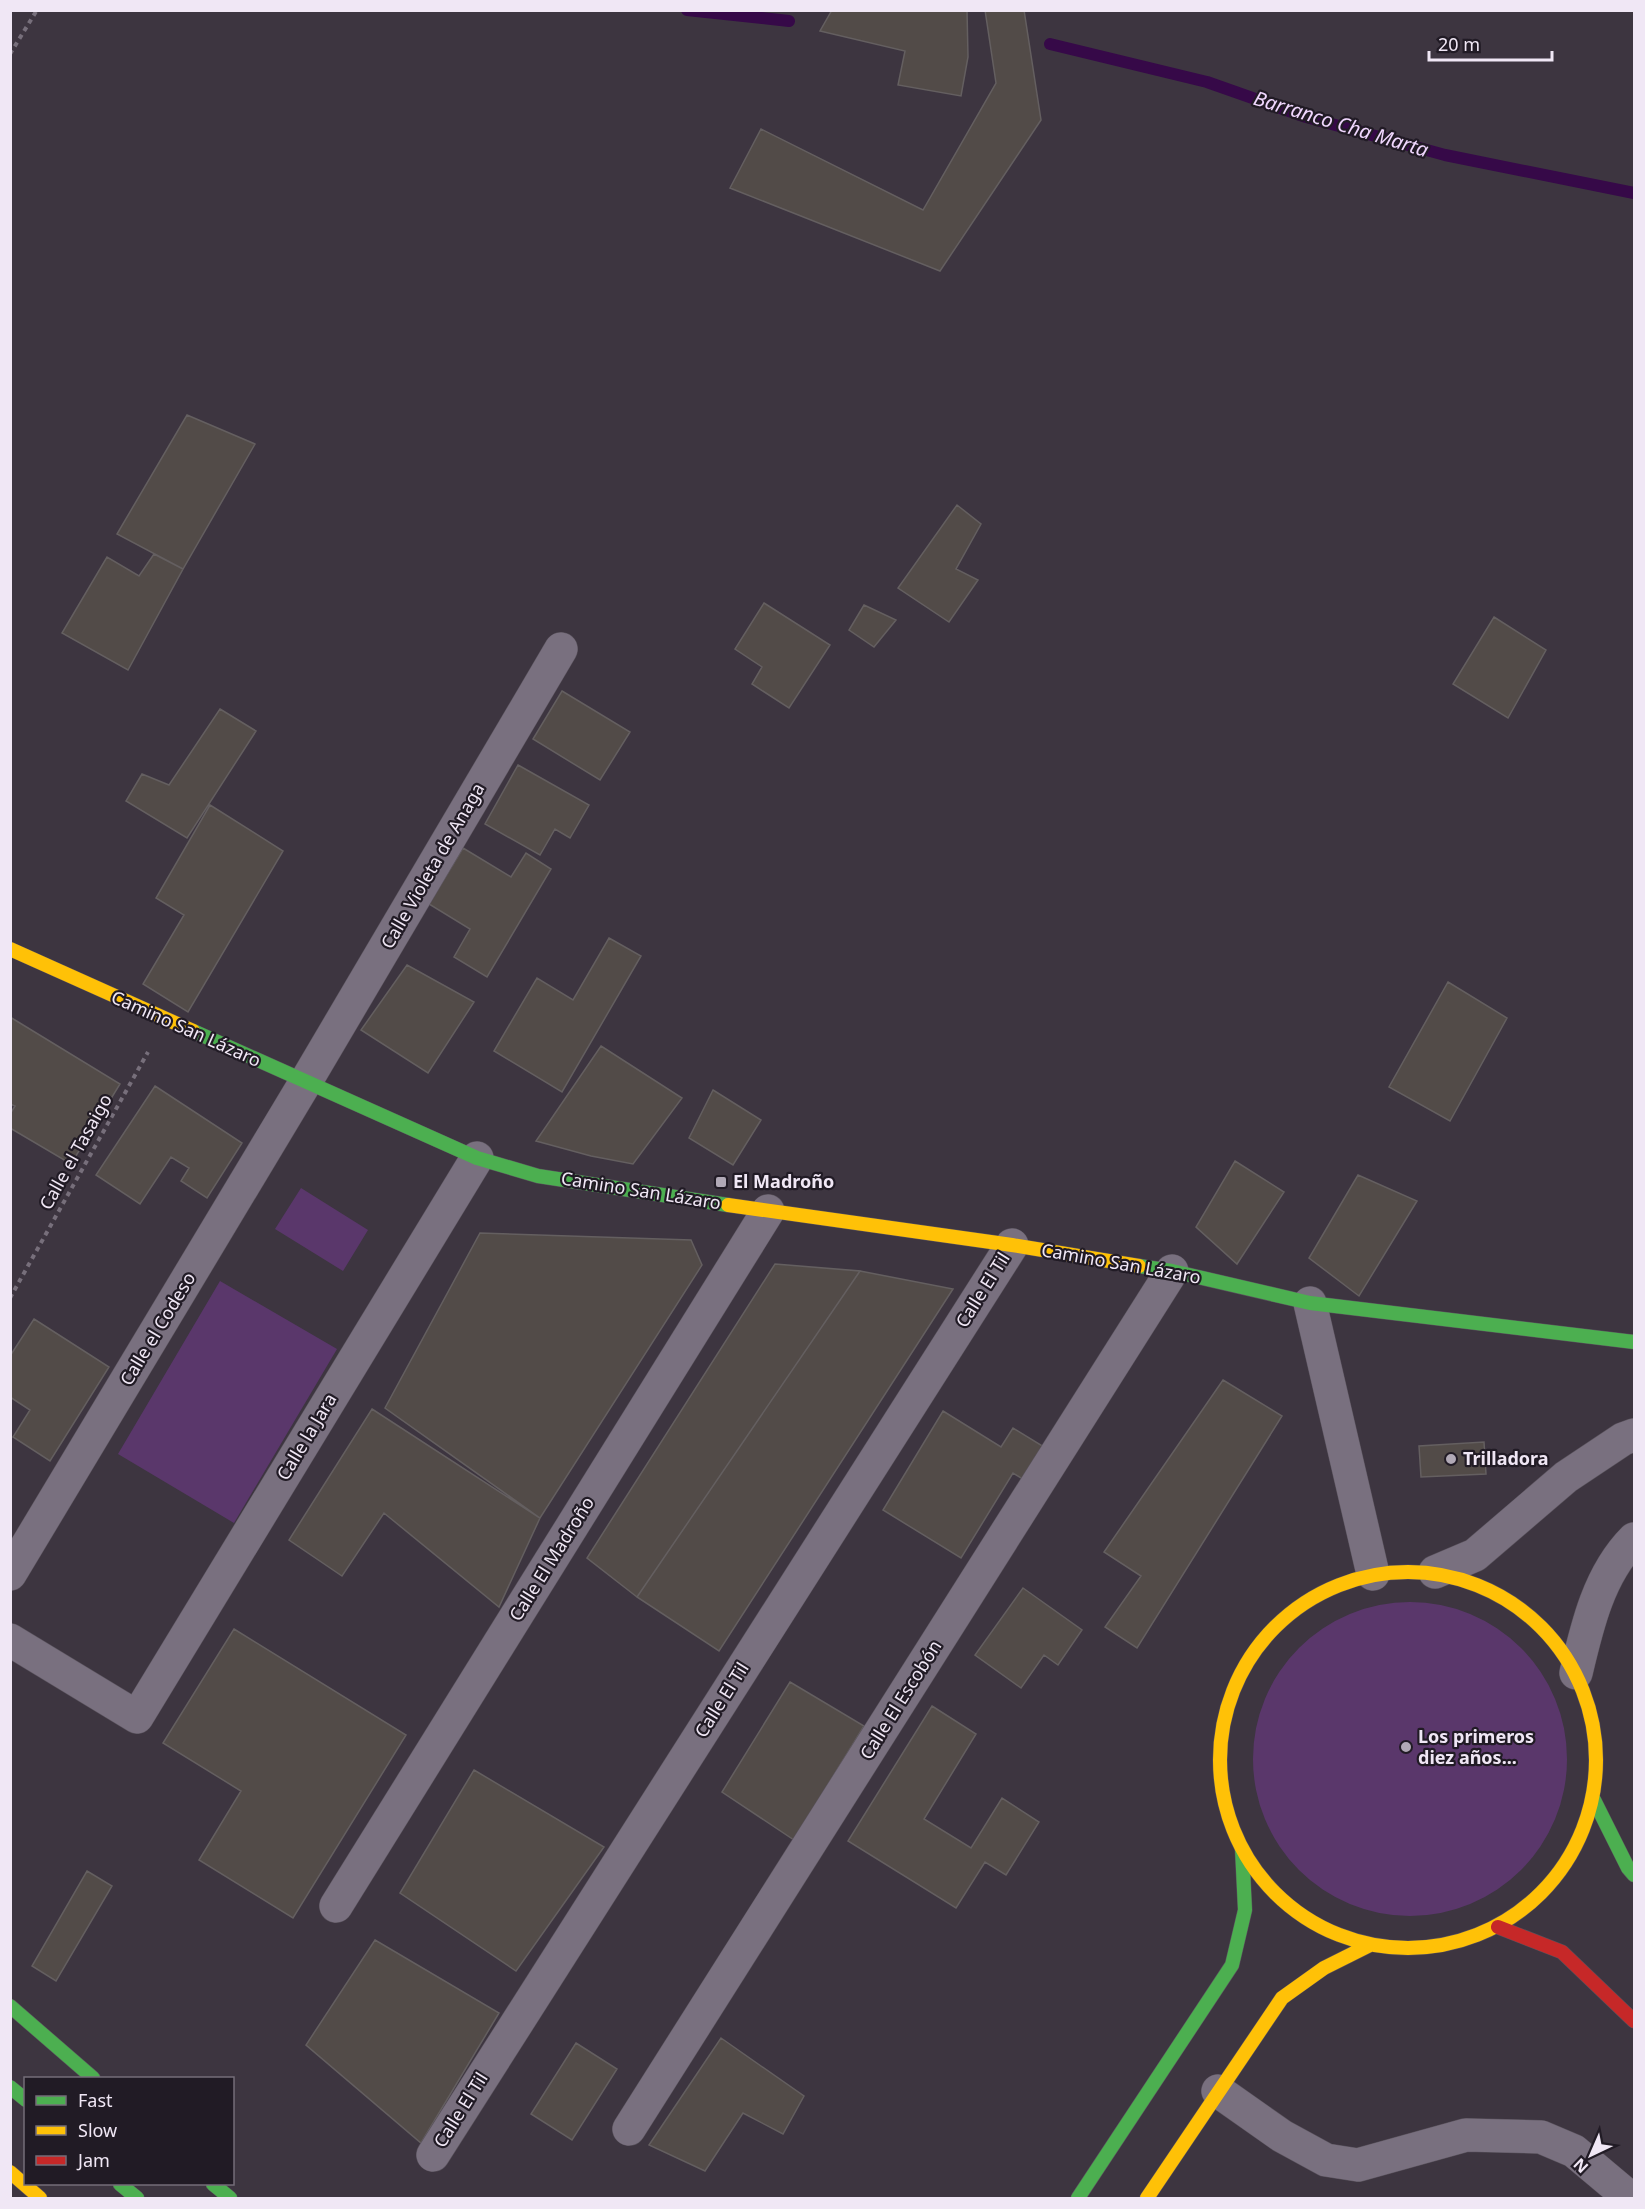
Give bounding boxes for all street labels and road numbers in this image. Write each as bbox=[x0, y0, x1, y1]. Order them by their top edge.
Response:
street label: Calle Violeta de Anaga bbox=[375, 778, 489, 953]
street label: Camino San Lázaro bbox=[108, 984, 265, 1072]
street label: Calle el Tasaigo bbox=[33, 1089, 117, 1214]
street label: Camino San Lázaro bbox=[560, 1166, 723, 1214]
street label: Camino San Lázaro bbox=[1040, 1237, 1203, 1289]
street label: Calle El Til bbox=[950, 1247, 1015, 1332]
street label: Calle el Codeso bbox=[114, 1267, 200, 1390]
street label: Calle la Jara bbox=[271, 1389, 341, 1484]
street label: Calle El Madroño bbox=[503, 1492, 599, 1625]
street label: Calle El Escobón bbox=[854, 1635, 946, 1764]
street label: Calle El Til bbox=[689, 1657, 754, 1742]
street label: Calle El Til bbox=[428, 2067, 493, 2152]

